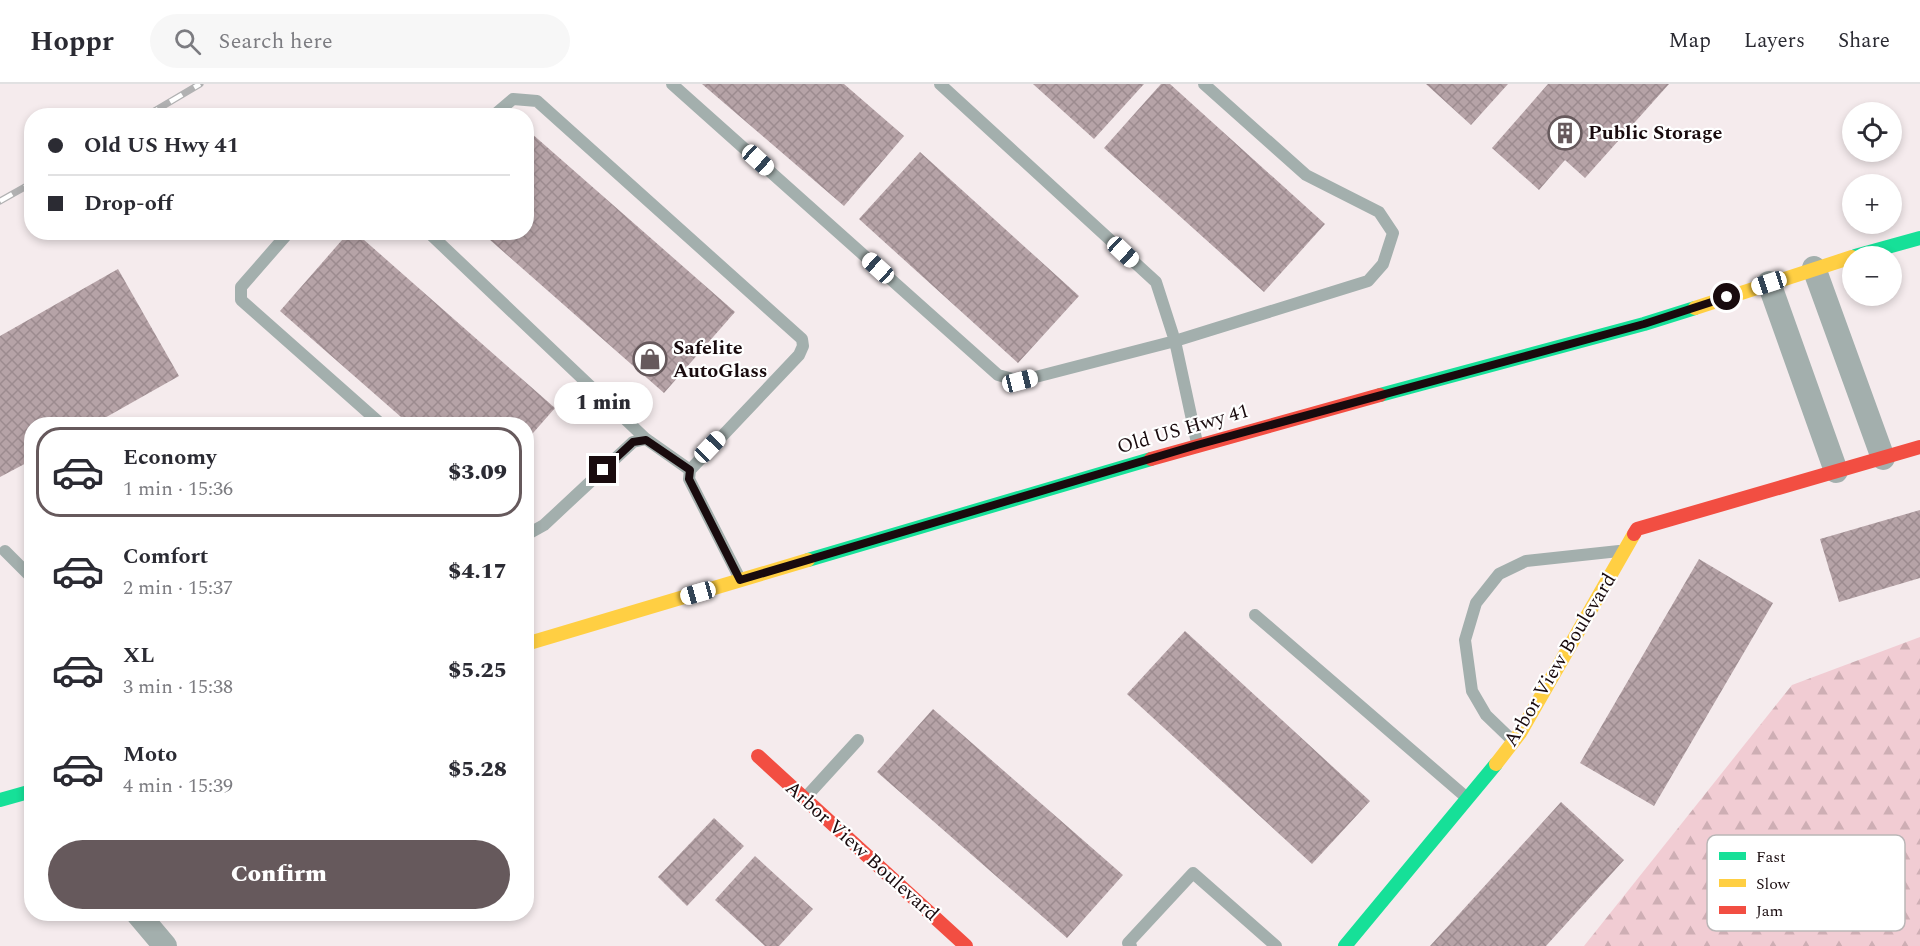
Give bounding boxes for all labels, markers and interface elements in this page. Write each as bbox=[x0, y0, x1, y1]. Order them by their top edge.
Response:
search box bbox=[150, 14, 570, 68]
text: Hoppr bbox=[30, 20, 114, 63]
icon: search bbox=[171, 25, 204, 58]
text: Search here bbox=[219, 25, 333, 58]
text: Map bbox=[1669, 25, 1711, 57]
text: Layers bbox=[1744, 25, 1805, 57]
text: Share bbox=[1838, 25, 1890, 57]
map controls bbox=[1842, 102, 1902, 306]
button: locate bbox=[1842, 102, 1902, 162]
building icon: Public Storage bbox=[1547, 115, 1583, 151]
place label: Public Storage bbox=[1588, 118, 1723, 148]
text: Old US Hwy 41 bbox=[84, 129, 239, 162]
car bbox=[739, 141, 777, 179]
button: + bbox=[1842, 174, 1902, 234]
text: Drop-off bbox=[84, 187, 173, 220]
car bbox=[1104, 233, 1142, 271]
button: − bbox=[1842, 246, 1902, 306]
car bbox=[859, 249, 897, 287]
car bbox=[1749, 269, 1789, 297]
route start bbox=[1713, 283, 1740, 310]
place label: Safelite AutoGlass bbox=[673, 333, 768, 386]
shop icon: Safelite AutoGlass bbox=[632, 341, 668, 377]
car bbox=[1000, 368, 1040, 394]
callout: 1 min bbox=[554, 383, 652, 425]
text: 1 min bbox=[576, 388, 631, 418]
street label: Old US Hwy 41 bbox=[1114, 396, 1252, 462]
car bbox=[691, 428, 729, 466]
text: Economy bbox=[123, 441, 216, 474]
icon: car bbox=[51, 445, 105, 499]
text: $3.09 bbox=[448, 456, 507, 489]
route end bbox=[589, 456, 616, 483]
text: 1 min · 15:36 bbox=[123, 474, 233, 504]
text: Comfort bbox=[123, 540, 208, 573]
icon: car bbox=[51, 544, 105, 598]
text: $4.17 bbox=[448, 555, 507, 588]
street label: Arbor View Boulevard bbox=[1496, 567, 1624, 753]
text: 2 min · 15:37 bbox=[123, 573, 233, 603]
car bbox=[678, 579, 718, 607]
text: XL bbox=[123, 639, 154, 672]
icon: car bbox=[51, 643, 105, 697]
text: $5.25 bbox=[448, 654, 507, 687]
text: 3 min · 15:38 bbox=[123, 672, 233, 702]
text: Moto bbox=[123, 738, 177, 771]
icon: car bbox=[51, 742, 105, 796]
text: $5.28 bbox=[448, 753, 507, 786]
text: 4 min · 15:39 bbox=[123, 771, 233, 801]
street label: Arbor View Boulevard bbox=[778, 774, 946, 928]
legend bbox=[1707, 835, 1905, 931]
button: Confirm bbox=[48, 840, 510, 909]
text: Fast bbox=[1756, 845, 1786, 869]
text: Slow bbox=[1756, 872, 1791, 896]
text: Jam bbox=[1756, 899, 1784, 923]

